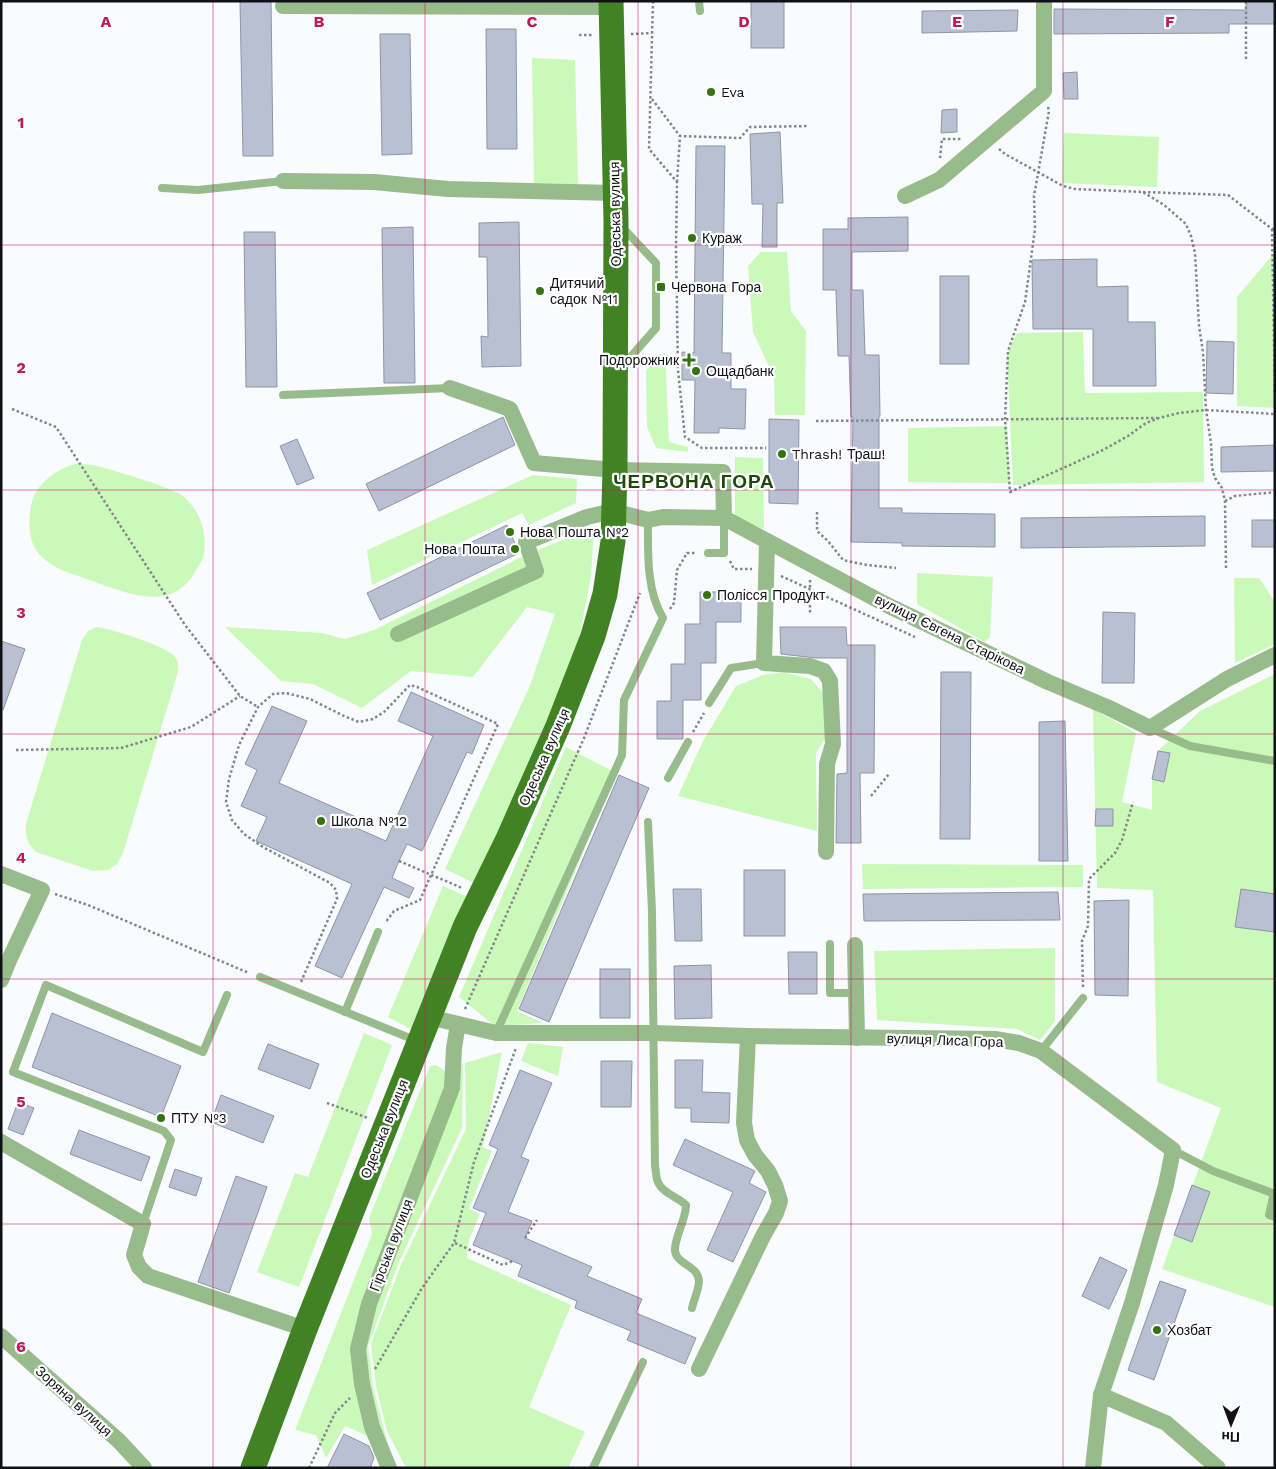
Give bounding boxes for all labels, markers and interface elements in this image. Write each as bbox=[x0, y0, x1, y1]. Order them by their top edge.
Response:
text: A bbox=[101, 12, 112, 31]
text: B bbox=[314, 12, 325, 31]
text: C bbox=[527, 12, 538, 31]
text: D bbox=[738, 12, 750, 31]
text: E bbox=[952, 12, 962, 31]
text: F bbox=[1165, 12, 1175, 31]
place label: Eva bbox=[721, 84, 745, 100]
marker: Eva bbox=[705, 86, 717, 98]
text: 1 bbox=[18, 113, 24, 132]
street label: Одеська вулиця bbox=[606, 161, 624, 267]
place label: Кураж bbox=[702, 230, 743, 246]
marker: Кураж bbox=[686, 232, 698, 244]
place label: Дитячий садок №11 bbox=[550, 275, 618, 307]
place label: Червона Гора bbox=[671, 279, 761, 295]
marker: Червона Гора bbox=[655, 281, 667, 293]
marker: Дитячий садок №11 bbox=[534, 285, 546, 297]
place label: Подорожник bbox=[599, 352, 680, 368]
marker: Подорожник bbox=[683, 354, 695, 366]
text: 2 bbox=[16, 358, 26, 377]
place label: Ощадбанк bbox=[706, 363, 775, 379]
marker: Ощадбанк bbox=[690, 365, 702, 377]
place label: Thrash! Траш! bbox=[792, 446, 885, 462]
marker: Thrash! Траш! bbox=[776, 448, 788, 460]
district label: ЧЕРВОНА ГОРА bbox=[613, 470, 775, 493]
place label: Нова Пошта №2 bbox=[520, 524, 629, 540]
marker: Нова Пошта №2 bbox=[504, 526, 516, 538]
place label: Нова Пошта bbox=[424, 541, 505, 557]
marker: Нова Пошта bbox=[509, 543, 521, 555]
place label: Полісся Продукт bbox=[717, 587, 826, 603]
marker: Полісся Продукт bbox=[701, 589, 713, 601]
street label: вулиця Євгена Старікова bbox=[872, 591, 1028, 677]
text: 3 bbox=[16, 603, 26, 622]
street label: Одеська вулиця bbox=[515, 706, 573, 808]
place label: Школа №12 bbox=[331, 813, 407, 829]
marker: Школа №12 bbox=[315, 815, 327, 827]
text: 4 bbox=[16, 848, 26, 867]
street label: вулиця Лиса Гора bbox=[886, 1030, 1004, 1050]
street label: Одеська вулиця bbox=[357, 1077, 411, 1181]
text: 5 bbox=[16, 1092, 26, 1111]
place label: ПТУ №3 bbox=[171, 1110, 227, 1126]
marker: ПТУ №3 bbox=[155, 1112, 167, 1124]
street label: Гірська вулиця bbox=[366, 1197, 416, 1293]
place label: Хозбат bbox=[1167, 1322, 1212, 1338]
marker: Хозбат bbox=[1151, 1324, 1163, 1336]
text: 6 bbox=[16, 1337, 26, 1356]
street label: Зоряна вулиця bbox=[33, 1363, 115, 1439]
north arrow bbox=[1206, 1399, 1256, 1449]
text: Пн bbox=[1221, 1429, 1240, 1445]

